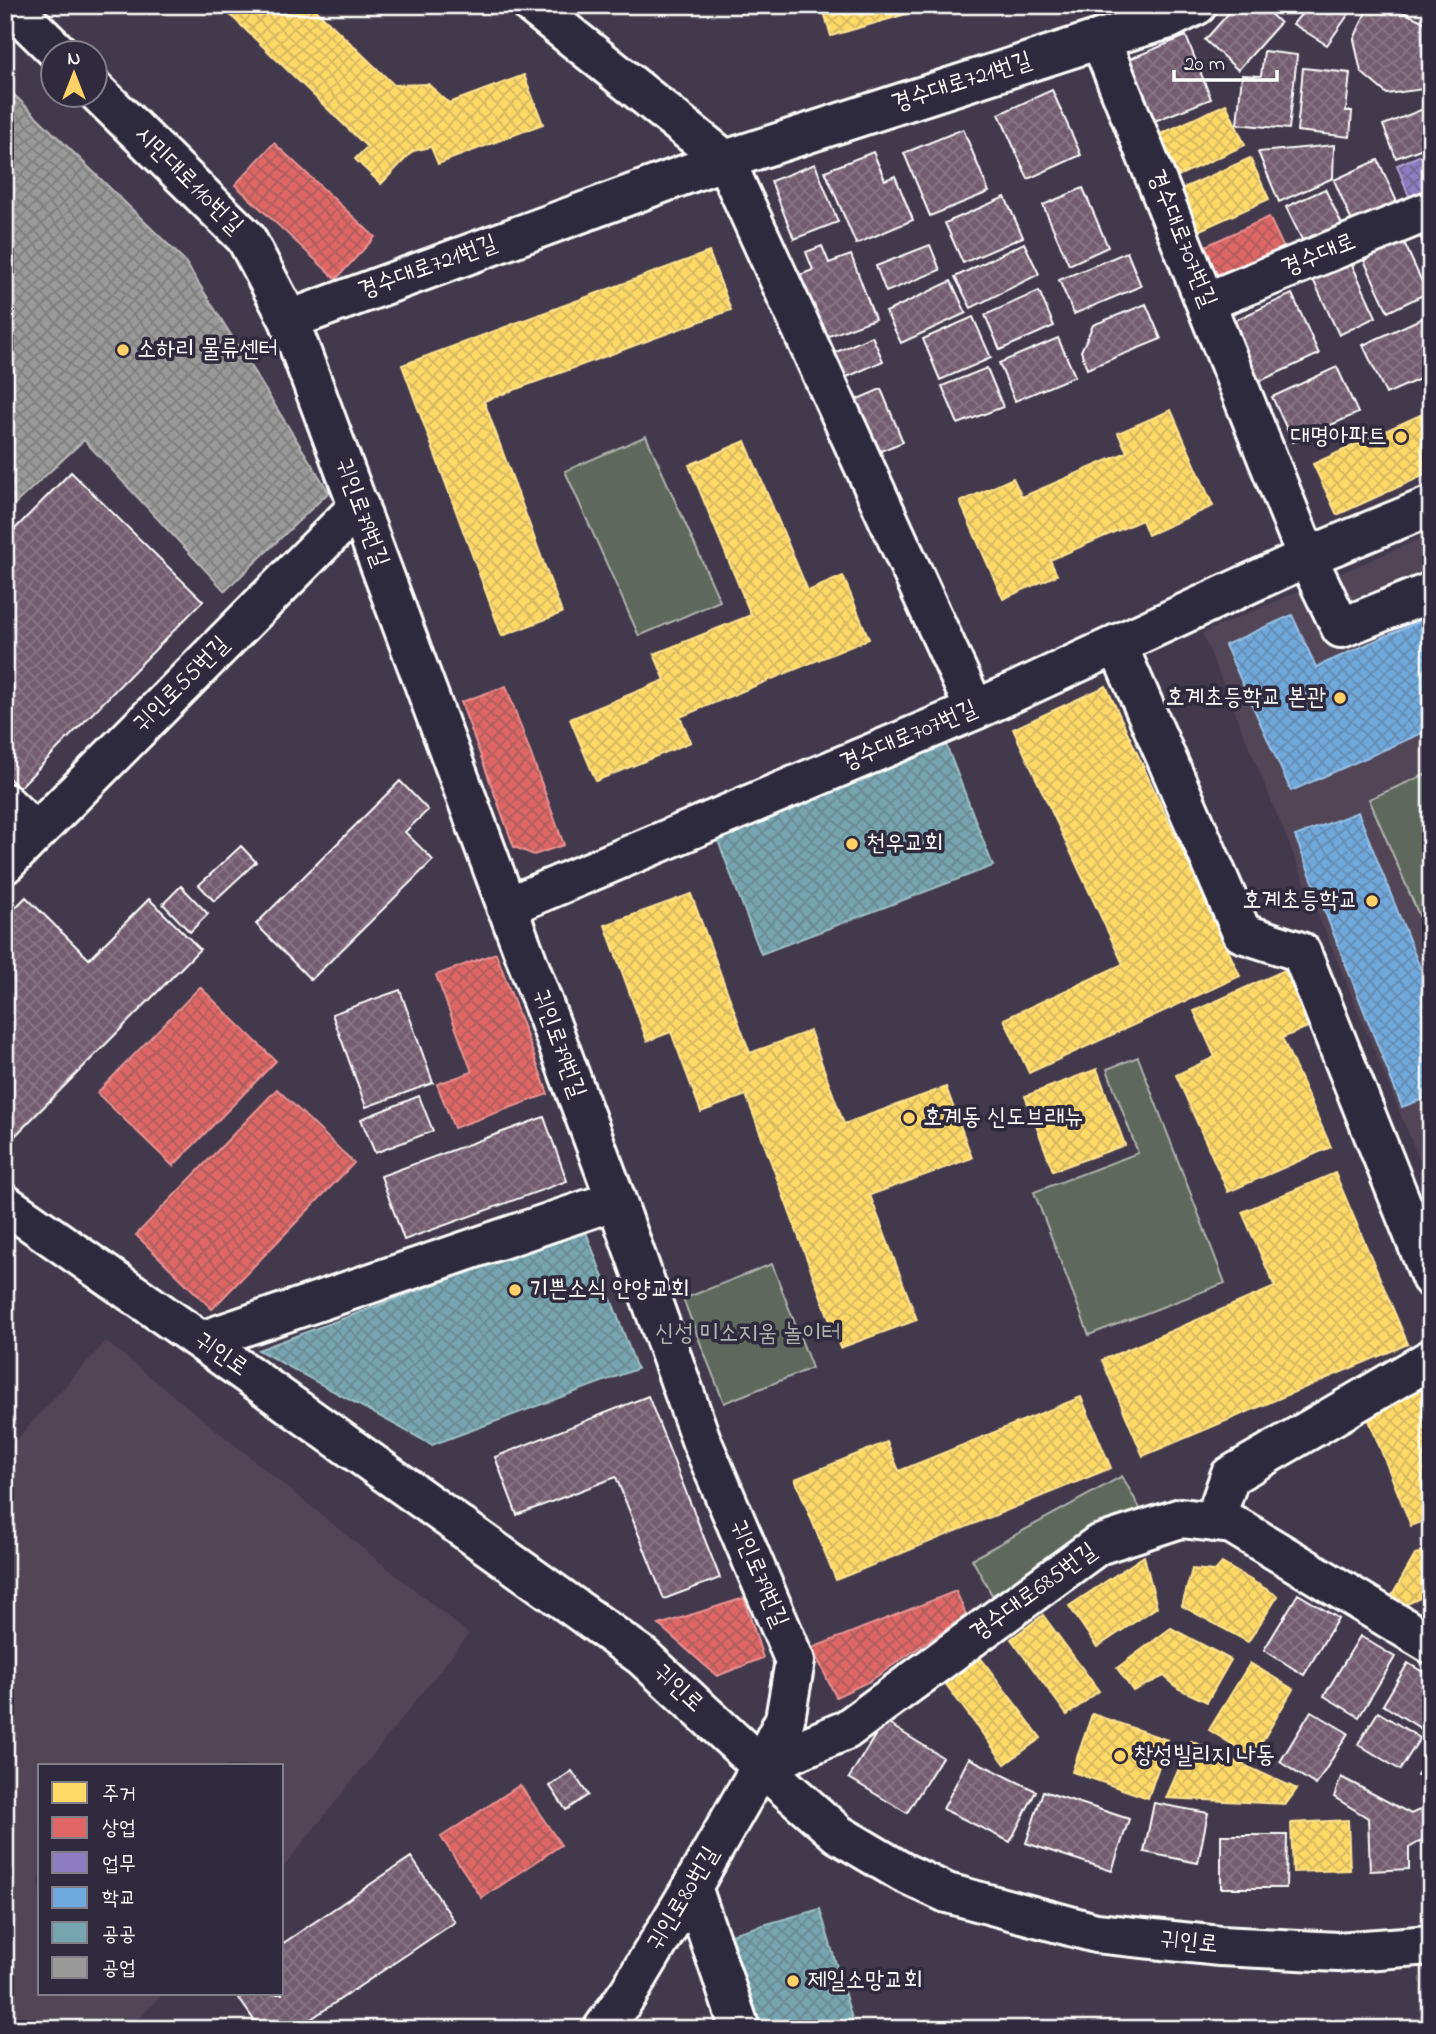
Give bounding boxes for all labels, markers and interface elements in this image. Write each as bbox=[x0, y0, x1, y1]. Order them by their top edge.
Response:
north arrow bbox=[38, 38, 108, 108]
scale bar bbox=[1174, 38, 1277, 82]
street label: 경수대로721번길 bbox=[887, 44, 1037, 122]
text: N bbox=[68, 46, 81, 73]
text: 20 m bbox=[1184, 50, 1225, 80]
street label: 시민대로110번길 bbox=[126, 119, 250, 243]
street label: 경수대로707번길 bbox=[1137, 165, 1225, 313]
street label: 경수대로 bbox=[1277, 225, 1361, 287]
street label: 경수대로721번길 bbox=[354, 227, 502, 309]
place label: 소하리 물류센터 bbox=[137, 333, 278, 368]
marker: 소하리 물류센터 bbox=[115, 342, 131, 358]
place label: 대명아파트 bbox=[1290, 420, 1387, 455]
marker: 대명아파트 bbox=[1393, 429, 1409, 445]
street label: 귀인로79번길 bbox=[325, 454, 397, 572]
street label: 귀인로55번길 bbox=[126, 629, 238, 741]
place label: 호계초등학교 본관 bbox=[1166, 681, 1326, 716]
marker: 호계초등학교 본관 bbox=[1332, 690, 1348, 706]
street label: 경수대로707번길 bbox=[835, 692, 983, 782]
place label: 천우교회 bbox=[866, 827, 943, 862]
marker: 천우교회 bbox=[844, 836, 860, 852]
place label: 호계초등학교 bbox=[1242, 884, 1358, 919]
marker: 호계초등학교 bbox=[1364, 893, 1380, 909]
street label: 귀인로79번길 bbox=[522, 985, 594, 1103]
place label: 호계동 신도브래뉴 bbox=[923, 1101, 1084, 1136]
marker: 호계동 신도브래뉴 bbox=[901, 1110, 917, 1126]
place label: 기쁜소식 안양교회 bbox=[529, 1273, 690, 1308]
marker: 기쁜소식 안양교회 bbox=[507, 1282, 523, 1298]
park label: 신성 미소지움 놀이터 bbox=[655, 1317, 841, 1352]
street label: 귀인로 bbox=[187, 1324, 255, 1386]
street label: 귀인로79번길 bbox=[720, 1515, 796, 1633]
street label: 경수대로685번길 bbox=[963, 1535, 1105, 1651]
street label: 귀인로 bbox=[645, 1656, 711, 1722]
place label: 창성빌리지 나동 bbox=[1134, 1739, 1275, 1774]
marker: 창성빌리지 나동 bbox=[1112, 1748, 1128, 1764]
legend bbox=[38, 1764, 284, 1996]
text: 주거 bbox=[102, 1780, 136, 1810]
text: 상업 bbox=[102, 1814, 136, 1844]
street label: 귀인로80번길 bbox=[639, 1840, 729, 1958]
text: 업무 bbox=[102, 1850, 136, 1880]
text: 학교 bbox=[102, 1884, 136, 1914]
text: 공공 bbox=[102, 1920, 136, 1950]
street label: 귀인로 bbox=[1158, 1923, 1220, 1963]
text: 공업 bbox=[102, 1954, 136, 1984]
place label: 제일소망교회 bbox=[807, 1964, 923, 1999]
marker: 제일소망교회 bbox=[785, 1973, 801, 1989]

